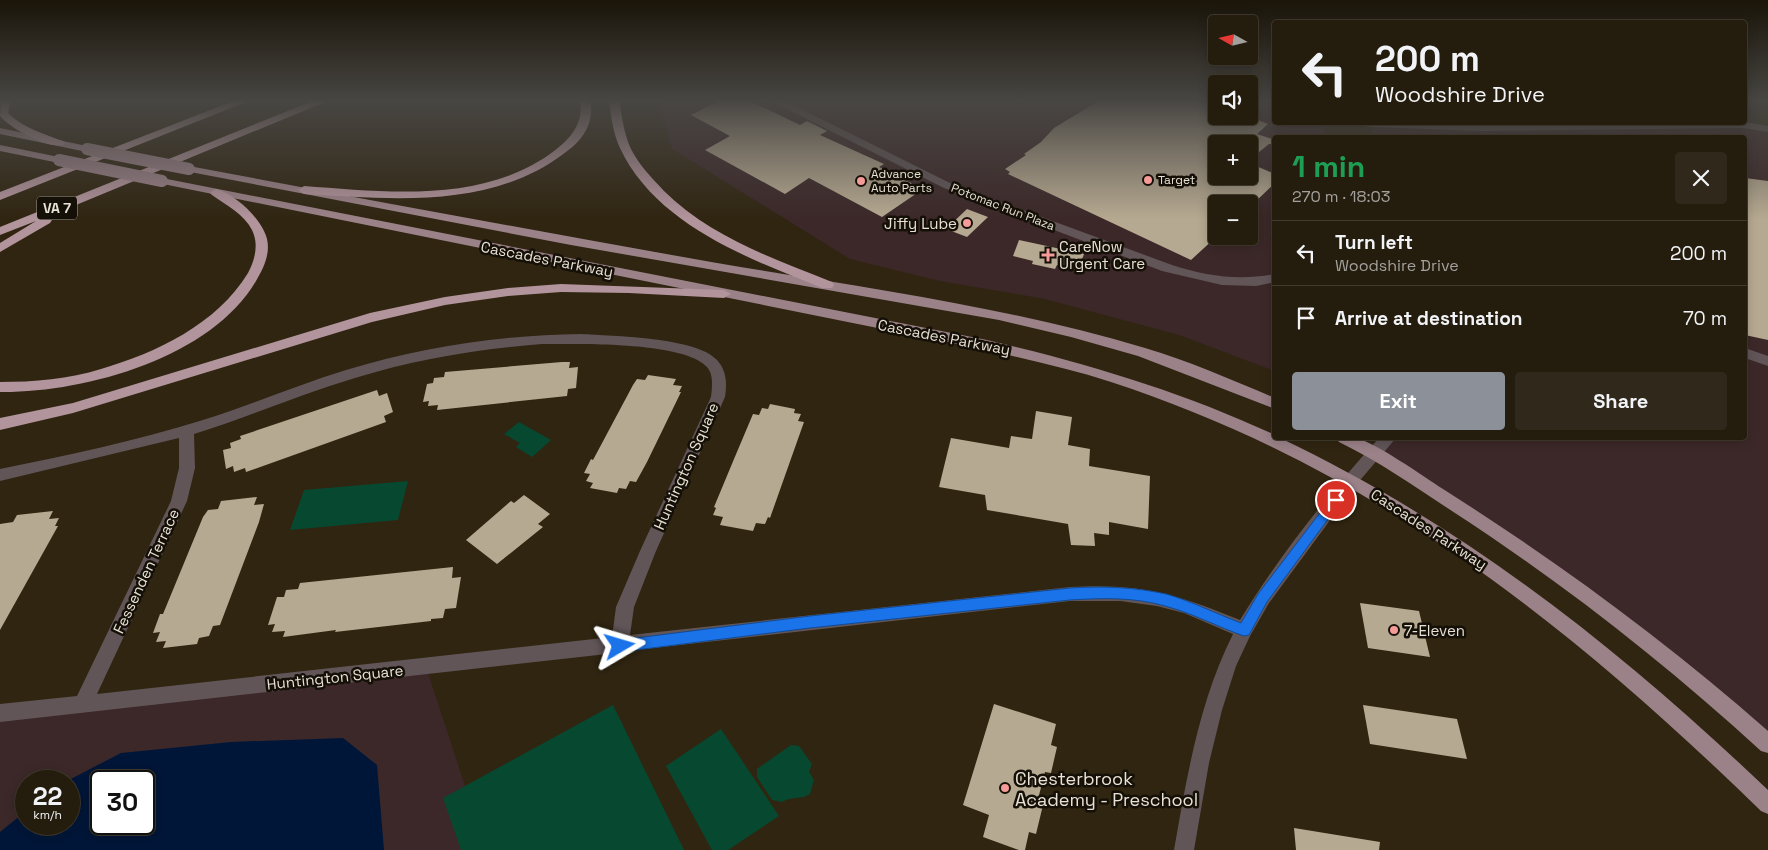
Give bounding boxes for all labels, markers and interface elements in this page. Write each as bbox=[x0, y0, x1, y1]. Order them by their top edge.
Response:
north arrow bbox=[1208, 15, 1258, 65]
map controls bbox=[1208, 15, 1258, 245]
text: 200 m bbox=[1375, 37, 1480, 81]
icon: left bbox=[1292, 40, 1357, 105]
button: sound bbox=[1208, 75, 1258, 125]
text: Woodshire Drive bbox=[1375, 80, 1545, 108]
button: + bbox=[1208, 135, 1258, 185]
text: 1 min bbox=[1292, 147, 1365, 186]
button: close bbox=[1675, 152, 1727, 204]
place label: Advance Auto Parts bbox=[871, 166, 932, 196]
place label: Target bbox=[1158, 172, 1195, 188]
marker: Target bbox=[1142, 174, 1154, 186]
marker: Advance Auto Parts bbox=[855, 175, 867, 187]
street label: Potomac Run Plaza bbox=[949, 180, 1057, 234]
text: 270 m · 18:03 bbox=[1292, 186, 1390, 207]
button: − bbox=[1208, 195, 1258, 245]
road number: VA 7 bbox=[37, 197, 77, 220]
place label: Jiffy Lube bbox=[884, 214, 957, 233]
marker: Jiffy Lube bbox=[961, 217, 973, 229]
text: Turn left bbox=[1335, 230, 1413, 255]
street label: Cascades Parkway bbox=[479, 237, 615, 281]
place label: CareNow Urgent Care bbox=[1059, 237, 1145, 273]
icon: left bbox=[1292, 239, 1320, 267]
text: 200 m bbox=[1670, 241, 1727, 266]
marker: CareNow Urgent Care bbox=[1041, 248, 1055, 262]
text: Woodshire Drive bbox=[1335, 255, 1459, 276]
icon: arrive bbox=[1292, 304, 1320, 332]
text: Arrive at destination bbox=[1335, 306, 1523, 331]
text: 70 m bbox=[1683, 306, 1727, 331]
street label: Cascades Parkway bbox=[876, 315, 1012, 359]
button: Exit bbox=[1292, 372, 1505, 430]
button: Share bbox=[1515, 372, 1727, 430]
street label: Huntington Square bbox=[649, 399, 723, 533]
pin bbox=[1315, 479, 1357, 521]
street label: Cascades Parkway bbox=[1367, 484, 1491, 574]
icon: arrive bbox=[1322, 486, 1350, 514]
street label: Fessenden Terrace bbox=[109, 505, 183, 636]
position arrow bbox=[593, 619, 645, 671]
place label: 7-Eleven bbox=[1404, 621, 1465, 640]
marker: 7-Eleven bbox=[1388, 624, 1400, 636]
street label: Huntington Square bbox=[266, 660, 404, 694]
place label: Chesterbrook Academy - Preschool bbox=[1015, 767, 1198, 811]
speed limit sign: 30 bbox=[90, 770, 155, 835]
text: 22 bbox=[33, 780, 62, 812]
marker: Chesterbrook Academy - Preschool bbox=[999, 782, 1011, 794]
text: km/h bbox=[33, 807, 62, 823]

